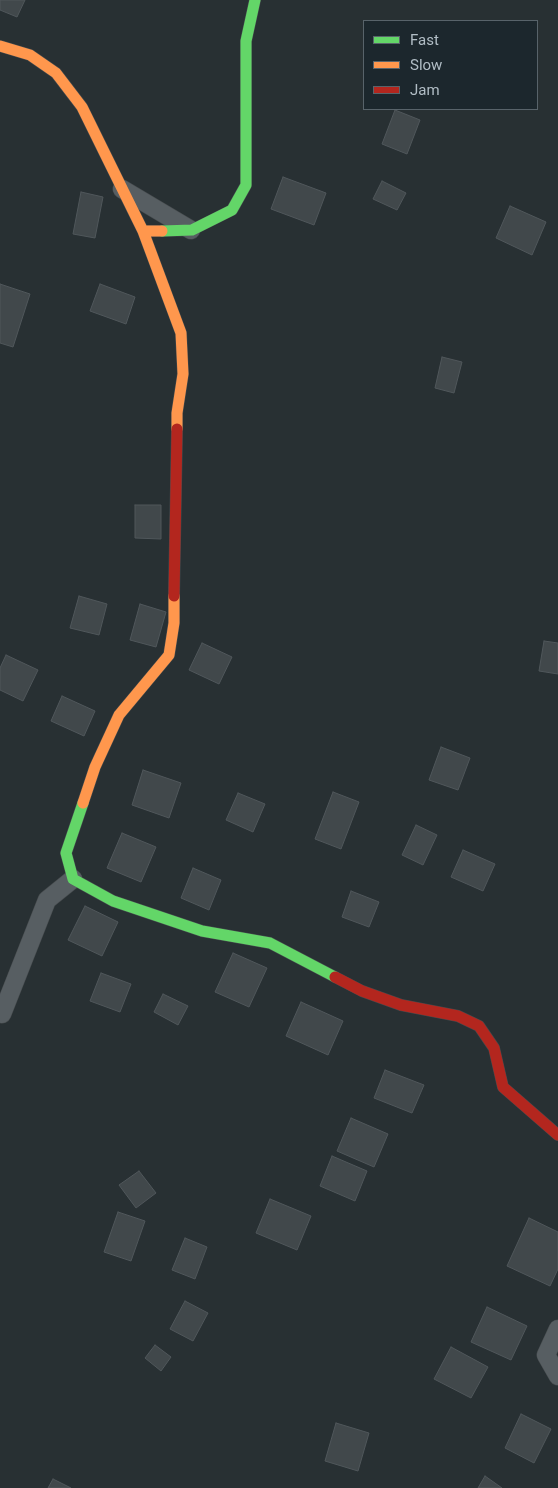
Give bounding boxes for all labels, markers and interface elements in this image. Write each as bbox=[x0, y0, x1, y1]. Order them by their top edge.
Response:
legend bbox=[363, 20, 538, 110]
text: Fast bbox=[410, 31, 439, 49]
text: Slow bbox=[410, 56, 442, 74]
text: Jam bbox=[410, 81, 440, 99]

